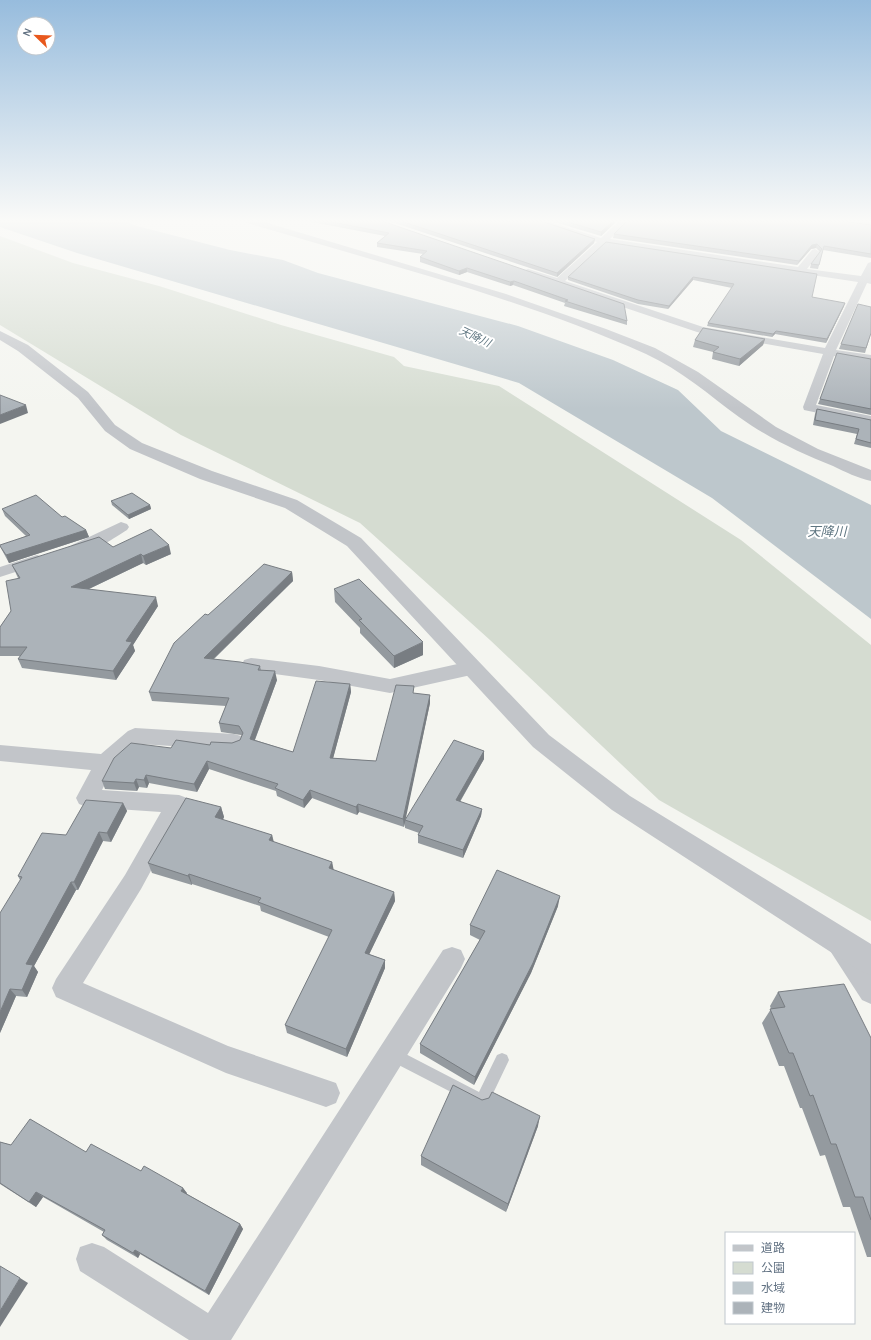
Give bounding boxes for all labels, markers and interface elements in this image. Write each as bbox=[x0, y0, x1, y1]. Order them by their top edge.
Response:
north arrow bbox=[16, 16, 56, 56]
text: N bbox=[20, 26, 35, 38]
water label: 天降川 bbox=[457, 324, 494, 350]
water label: 天降川 bbox=[807, 524, 848, 539]
legend bbox=[725, 1232, 855, 1324]
text: 道路 bbox=[761, 1241, 785, 1255]
text: 公園 bbox=[761, 1261, 785, 1275]
text: 水域 bbox=[761, 1281, 785, 1295]
text: 建物 bbox=[761, 1301, 785, 1315]

